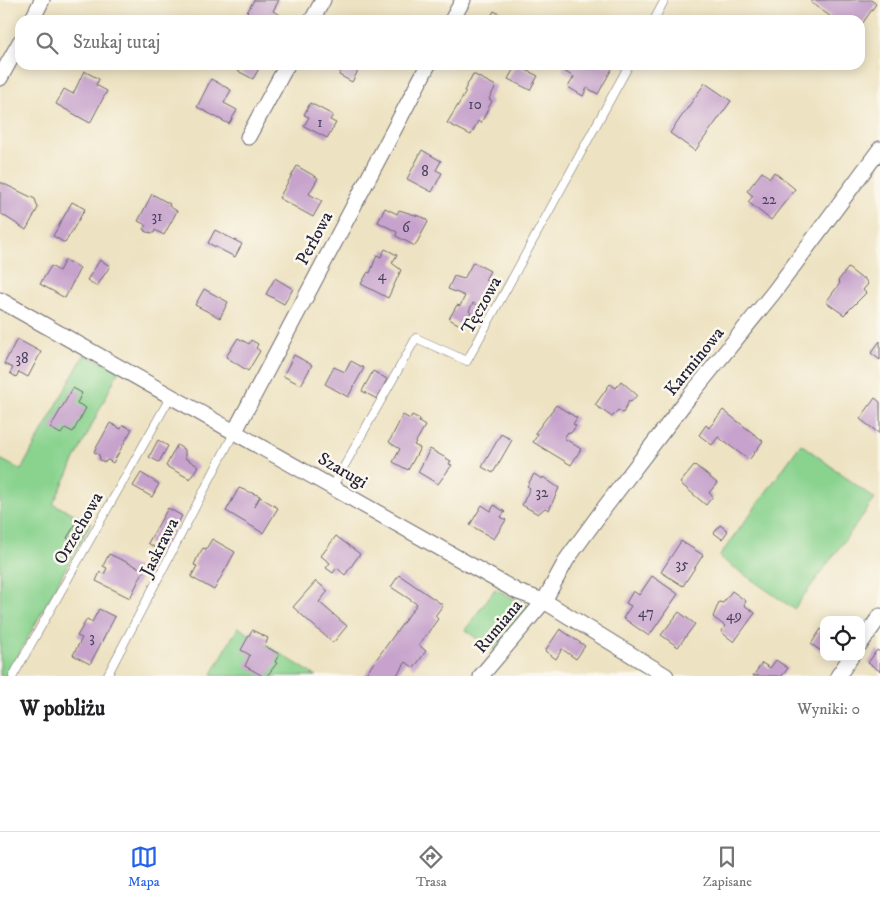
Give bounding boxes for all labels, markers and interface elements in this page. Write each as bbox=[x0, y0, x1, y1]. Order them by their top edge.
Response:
search box bbox=[15, 15, 865, 70]
icon: search bbox=[33, 29, 61, 57]
text: Szukaj tutaj bbox=[73, 31, 160, 54]
house number: 10 bbox=[468, 95, 482, 114]
house number: 1 bbox=[317, 113, 323, 132]
house number: 8 bbox=[421, 162, 429, 181]
house number: 22 bbox=[762, 190, 777, 209]
house number: 31 bbox=[151, 207, 163, 226]
street label: Perłowa bbox=[292, 208, 338, 269]
house number: 6 bbox=[402, 218, 411, 237]
house number: 4 bbox=[378, 266, 387, 285]
street label: Tęczowa bbox=[457, 272, 507, 338]
street label: Karminowa bbox=[660, 322, 729, 401]
house number: 38 bbox=[15, 349, 29, 368]
street label: Szarugi bbox=[314, 448, 371, 494]
house number: 32 bbox=[536, 483, 549, 502]
street label: Orzechowa bbox=[49, 488, 108, 569]
street label: Jaskrawa bbox=[135, 514, 184, 582]
house number: 35 bbox=[675, 555, 689, 574]
street label: Rumiana bbox=[470, 595, 528, 658]
house number: 47 bbox=[638, 603, 654, 622]
house number: 49 bbox=[726, 606, 742, 625]
map controls bbox=[820, 616, 865, 661]
button: locate bbox=[820, 616, 865, 661]
house number: 3 bbox=[89, 628, 95, 647]
text: W pobliżu bbox=[20, 696, 105, 722]
text: Wyniki: 0 bbox=[797, 699, 860, 719]
tab: Mapa bbox=[128, 843, 160, 891]
tab: Trasa bbox=[416, 843, 447, 891]
tab: Zapisane bbox=[703, 843, 752, 891]

